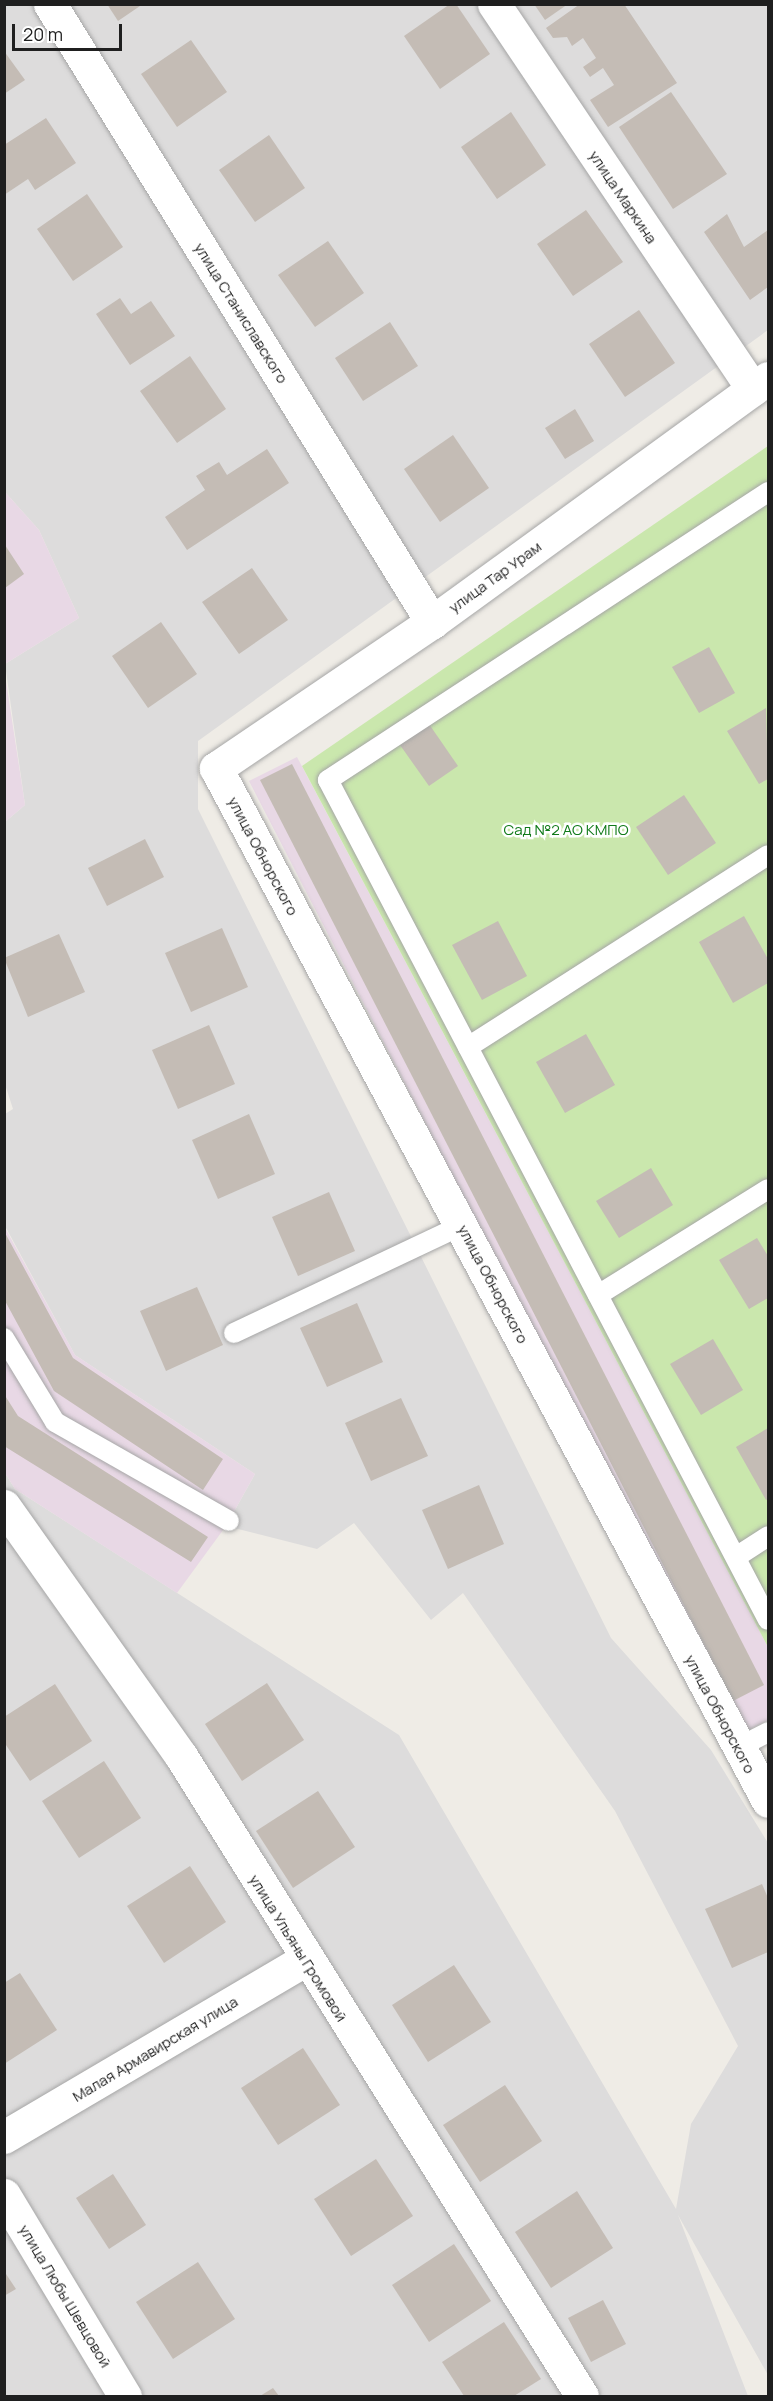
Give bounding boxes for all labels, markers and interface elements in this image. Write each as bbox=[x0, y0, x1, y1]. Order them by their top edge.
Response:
scale bar bbox=[15, 12, 124, 50]
text: 20 m bbox=[23, 22, 63, 46]
street label: улица Маркина bbox=[585, 147, 661, 247]
street label: улица Станиславского bbox=[190, 239, 292, 387]
street label: улица Тар Урам bbox=[445, 537, 545, 617]
street label: улица Обнорского bbox=[224, 794, 302, 918]
park label: Сад №2 АО КМПО bbox=[504, 821, 628, 839]
street label: улица Обнорского bbox=[454, 1222, 532, 1346]
street label: улица Обнорского bbox=[681, 1652, 759, 1776]
street label: улица Ульяны Громовой bbox=[245, 1871, 351, 2025]
street label: Малая Армавирская улица bbox=[69, 1992, 241, 2106]
street label: улица Любы Шевцовой bbox=[15, 2221, 115, 2371]

